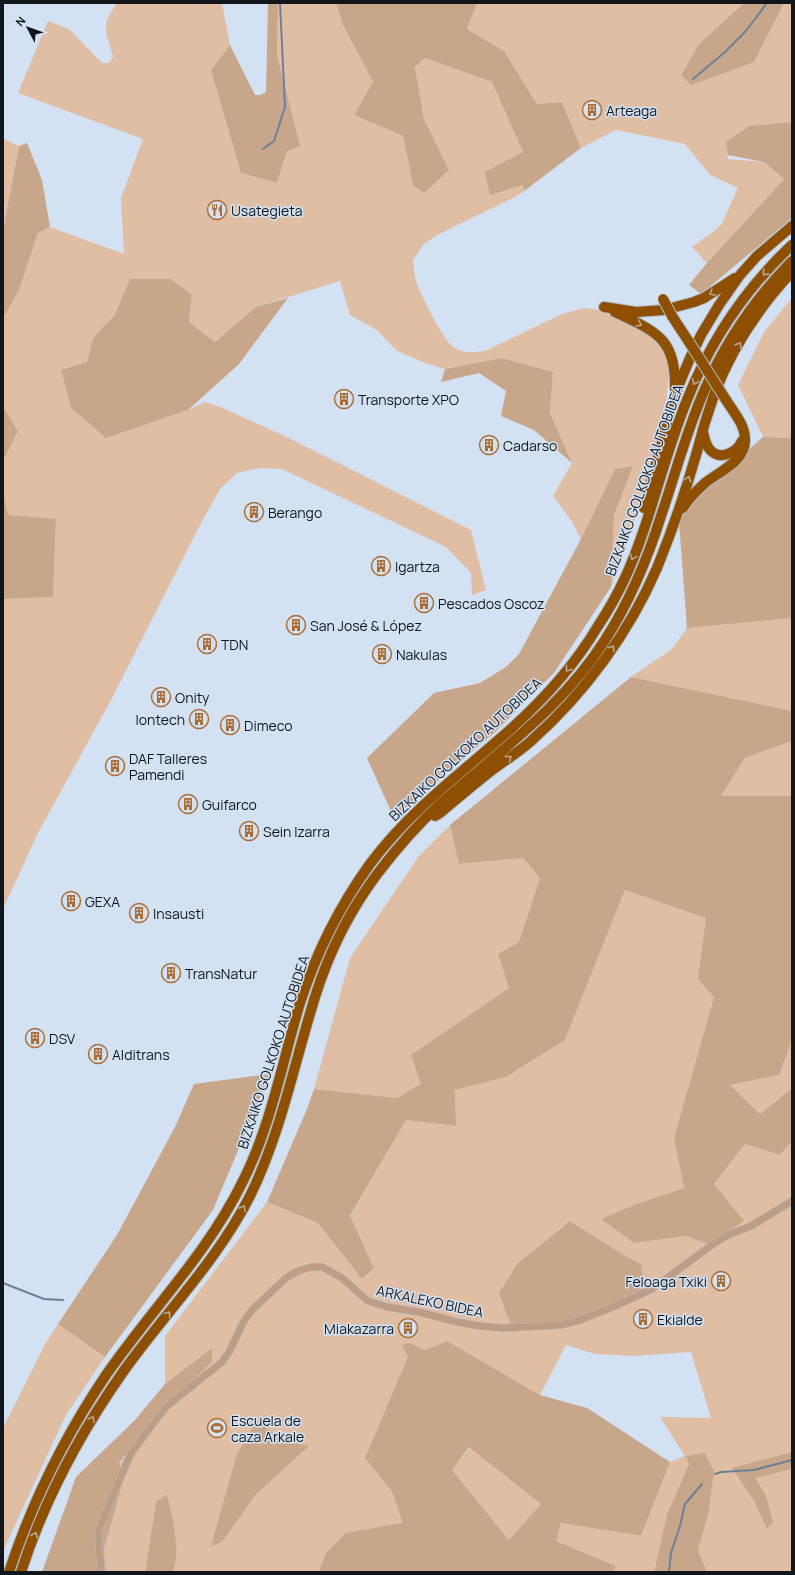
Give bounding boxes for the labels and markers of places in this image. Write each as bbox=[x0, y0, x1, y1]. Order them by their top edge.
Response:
building icon: Arteaga bbox=[581, 99, 603, 121]
place label: Arteaga bbox=[606, 101, 657, 120]
restaurant icon: Usategieta bbox=[206, 199, 228, 221]
place label: Usategieta bbox=[231, 201, 303, 220]
building icon: Transporte XPO bbox=[333, 388, 355, 410]
place label: Transporte XPO bbox=[358, 390, 459, 409]
building icon: Cadarso bbox=[478, 434, 500, 456]
place label: Cadarso bbox=[503, 436, 557, 455]
building icon: Berango bbox=[243, 501, 265, 523]
place label: Berango bbox=[268, 503, 322, 522]
building icon: Igartza bbox=[370, 555, 392, 577]
place label: Igartza bbox=[395, 557, 440, 576]
building icon: Pescados Oscoz bbox=[413, 592, 435, 614]
place label: Pescados Oscoz bbox=[438, 594, 545, 613]
building icon: San José & López bbox=[285, 614, 307, 636]
place label: San José & López bbox=[310, 616, 422, 635]
building icon: TDN bbox=[196, 633, 218, 655]
place label: TDN bbox=[221, 635, 248, 654]
building icon: Nakulas bbox=[371, 643, 393, 665]
place label: Nakulas bbox=[396, 645, 447, 664]
building icon: Onity bbox=[150, 686, 172, 708]
place label: Onity bbox=[175, 688, 210, 707]
building icon: Iontech bbox=[188, 708, 210, 730]
place label: Iontech bbox=[136, 710, 185, 729]
building icon: Dimeco bbox=[219, 714, 241, 736]
place label: Dimeco bbox=[244, 716, 293, 735]
place label: DAF Talleres Pamendi bbox=[129, 749, 207, 784]
building icon: DAF Talleres Pamendi bbox=[104, 755, 126, 777]
building icon: Guifarco bbox=[177, 793, 199, 815]
place label: Guifarco bbox=[202, 795, 257, 814]
building icon: Sein Izarra bbox=[238, 820, 260, 842]
place label: Sein Izarra bbox=[263, 822, 330, 841]
building icon: GEXA bbox=[60, 890, 82, 912]
place label: GEXA bbox=[85, 892, 120, 911]
building icon: Insausti bbox=[128, 902, 150, 924]
place label: Insausti bbox=[153, 904, 204, 923]
building icon: TransNatur bbox=[160, 962, 182, 984]
place label: TransNatur bbox=[185, 964, 257, 983]
building icon: DSV bbox=[24, 1027, 46, 1049]
place label: DSV bbox=[49, 1029, 76, 1048]
building icon: Alditrans bbox=[87, 1043, 109, 1065]
place label: Alditrans bbox=[112, 1045, 170, 1064]
building icon: Feloaga Txiki bbox=[710, 1270, 732, 1292]
place label: Feloaga Txiki bbox=[626, 1272, 707, 1291]
building icon: Ekialde bbox=[632, 1308, 654, 1330]
place label: Ekialde bbox=[657, 1310, 703, 1329]
building icon: Miakazarra bbox=[397, 1317, 419, 1339]
place label: Miakazarra bbox=[324, 1319, 394, 1338]
place label: Escuela de caza Arkale bbox=[231, 1411, 304, 1446]
sports icon: Escuela de caza Arkale bbox=[206, 1417, 228, 1439]

